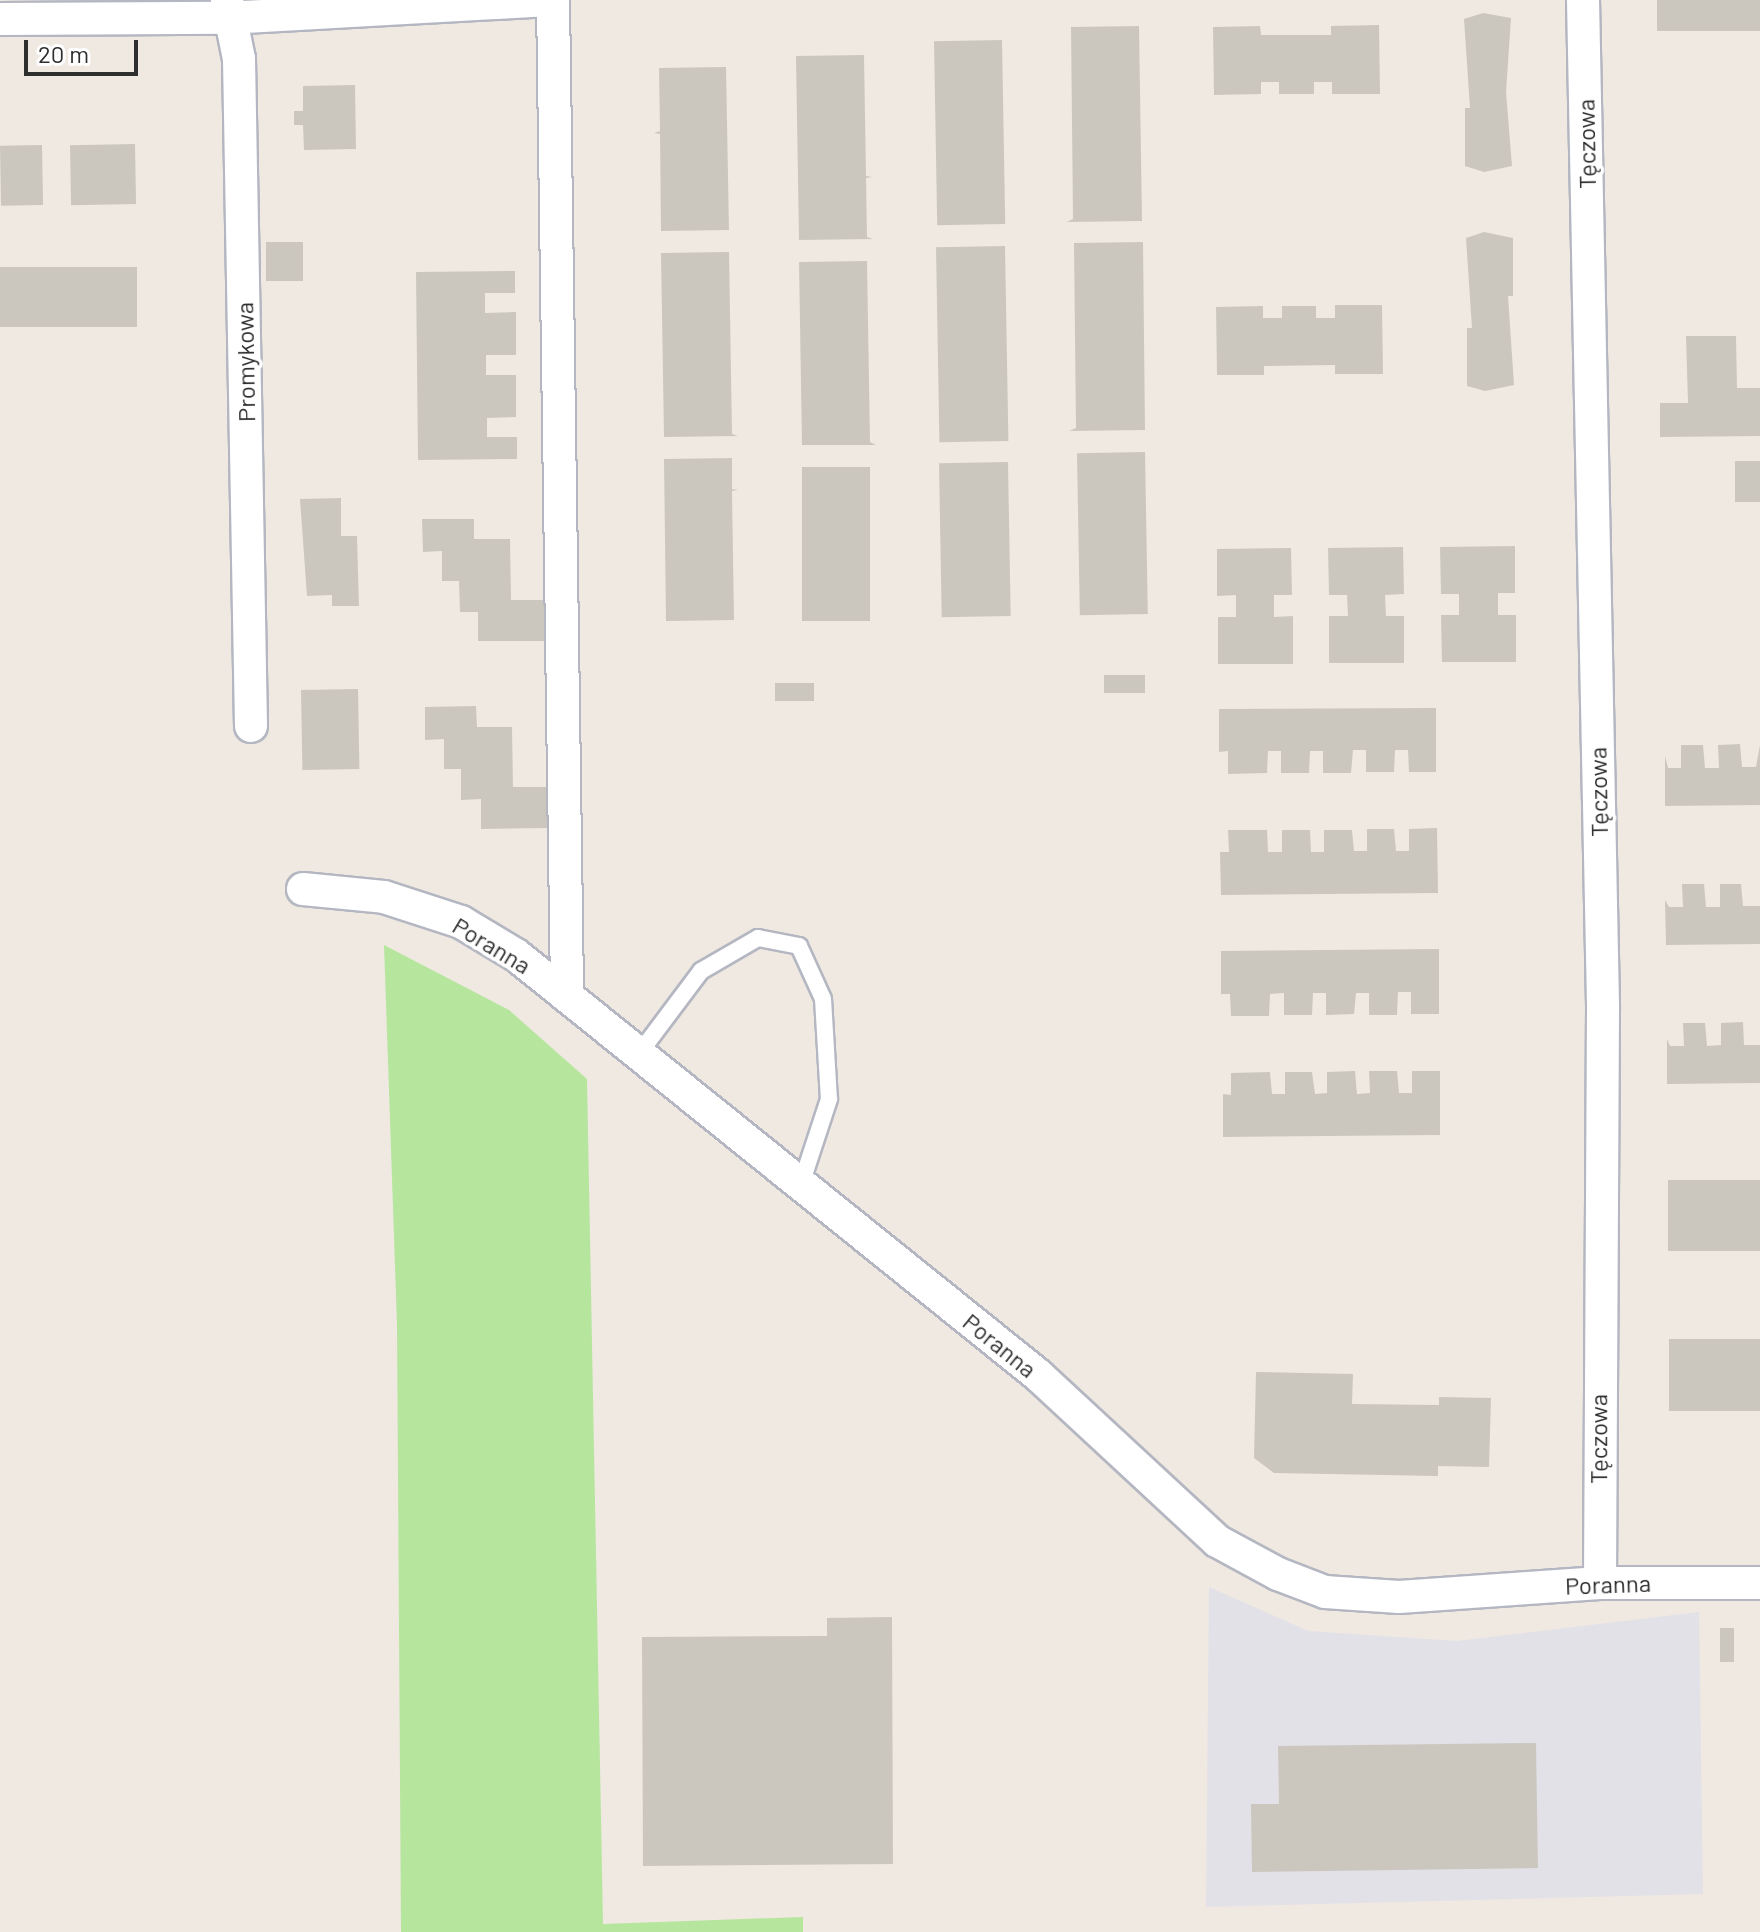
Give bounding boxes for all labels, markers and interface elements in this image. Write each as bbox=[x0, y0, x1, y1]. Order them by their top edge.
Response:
scale bar bbox=[28, 24, 142, 74]
text: 20 m bbox=[38, 39, 89, 68]
street label: Tęczowa bbox=[1571, 99, 1601, 189]
street label: Promykowa bbox=[230, 302, 260, 422]
street label: Tęczowa bbox=[1583, 747, 1613, 837]
street label: Poranna bbox=[448, 911, 536, 979]
street label: Poranna bbox=[958, 1307, 1042, 1383]
street label: Tęczowa bbox=[1584, 1394, 1612, 1484]
street label: Poranna bbox=[1565, 1568, 1651, 1600]

